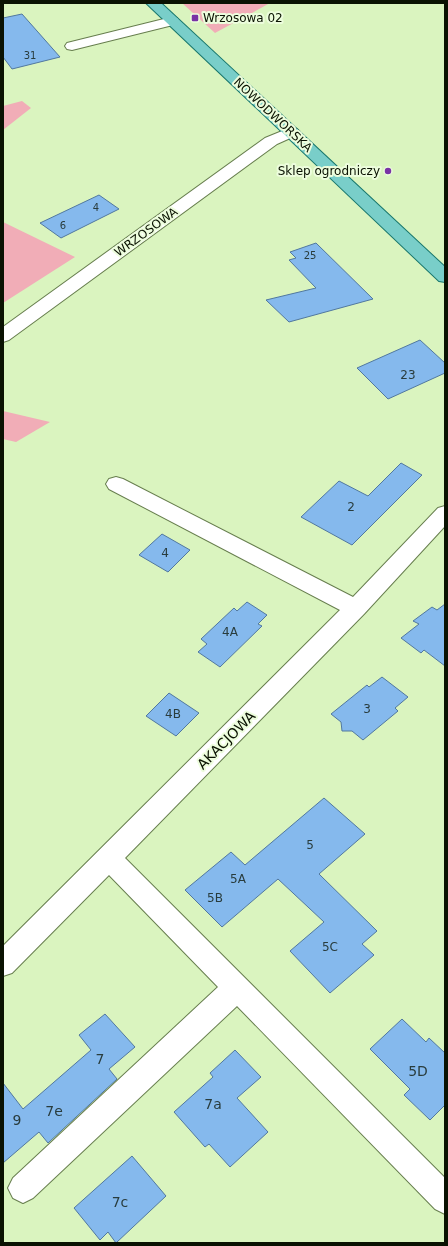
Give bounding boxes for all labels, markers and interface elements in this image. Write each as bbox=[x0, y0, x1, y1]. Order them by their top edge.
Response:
place label: Wrzosowa 02 bbox=[203, 11, 283, 25]
marker: Wrzosowa 02 bbox=[190, 13, 200, 23]
house number: 31 bbox=[24, 50, 36, 61]
street label: NOWODWORSKA bbox=[231, 75, 316, 155]
place label: Sklep ogrodniczy bbox=[278, 164, 380, 178]
marker: Sklep ogrodniczy bbox=[383, 166, 393, 176]
house number: 4 bbox=[93, 202, 99, 213]
street label: WRZOSOWA bbox=[112, 204, 181, 260]
house number: 6 bbox=[60, 220, 66, 231]
house number: 25 bbox=[304, 250, 316, 261]
house number: 23 bbox=[400, 368, 416, 382]
house number: 2 bbox=[347, 500, 355, 514]
house number: 4 bbox=[161, 546, 169, 560]
house number: 4A bbox=[222, 625, 239, 639]
house number: 3 bbox=[363, 702, 371, 716]
house number: 4B bbox=[165, 707, 181, 721]
street label: AKACJOWA bbox=[194, 707, 259, 772]
house number: 5 bbox=[306, 838, 314, 852]
house number: 5A bbox=[230, 872, 247, 886]
house number: 5B bbox=[207, 891, 223, 905]
house number: 5C bbox=[322, 940, 338, 954]
house number: 7 bbox=[96, 1051, 104, 1067]
house number: 5D bbox=[408, 1063, 428, 1079]
house number: 7a bbox=[204, 1096, 222, 1112]
house number: 7e bbox=[45, 1103, 63, 1119]
house number: 9 bbox=[13, 1112, 21, 1128]
house number: 7c bbox=[112, 1194, 128, 1210]

